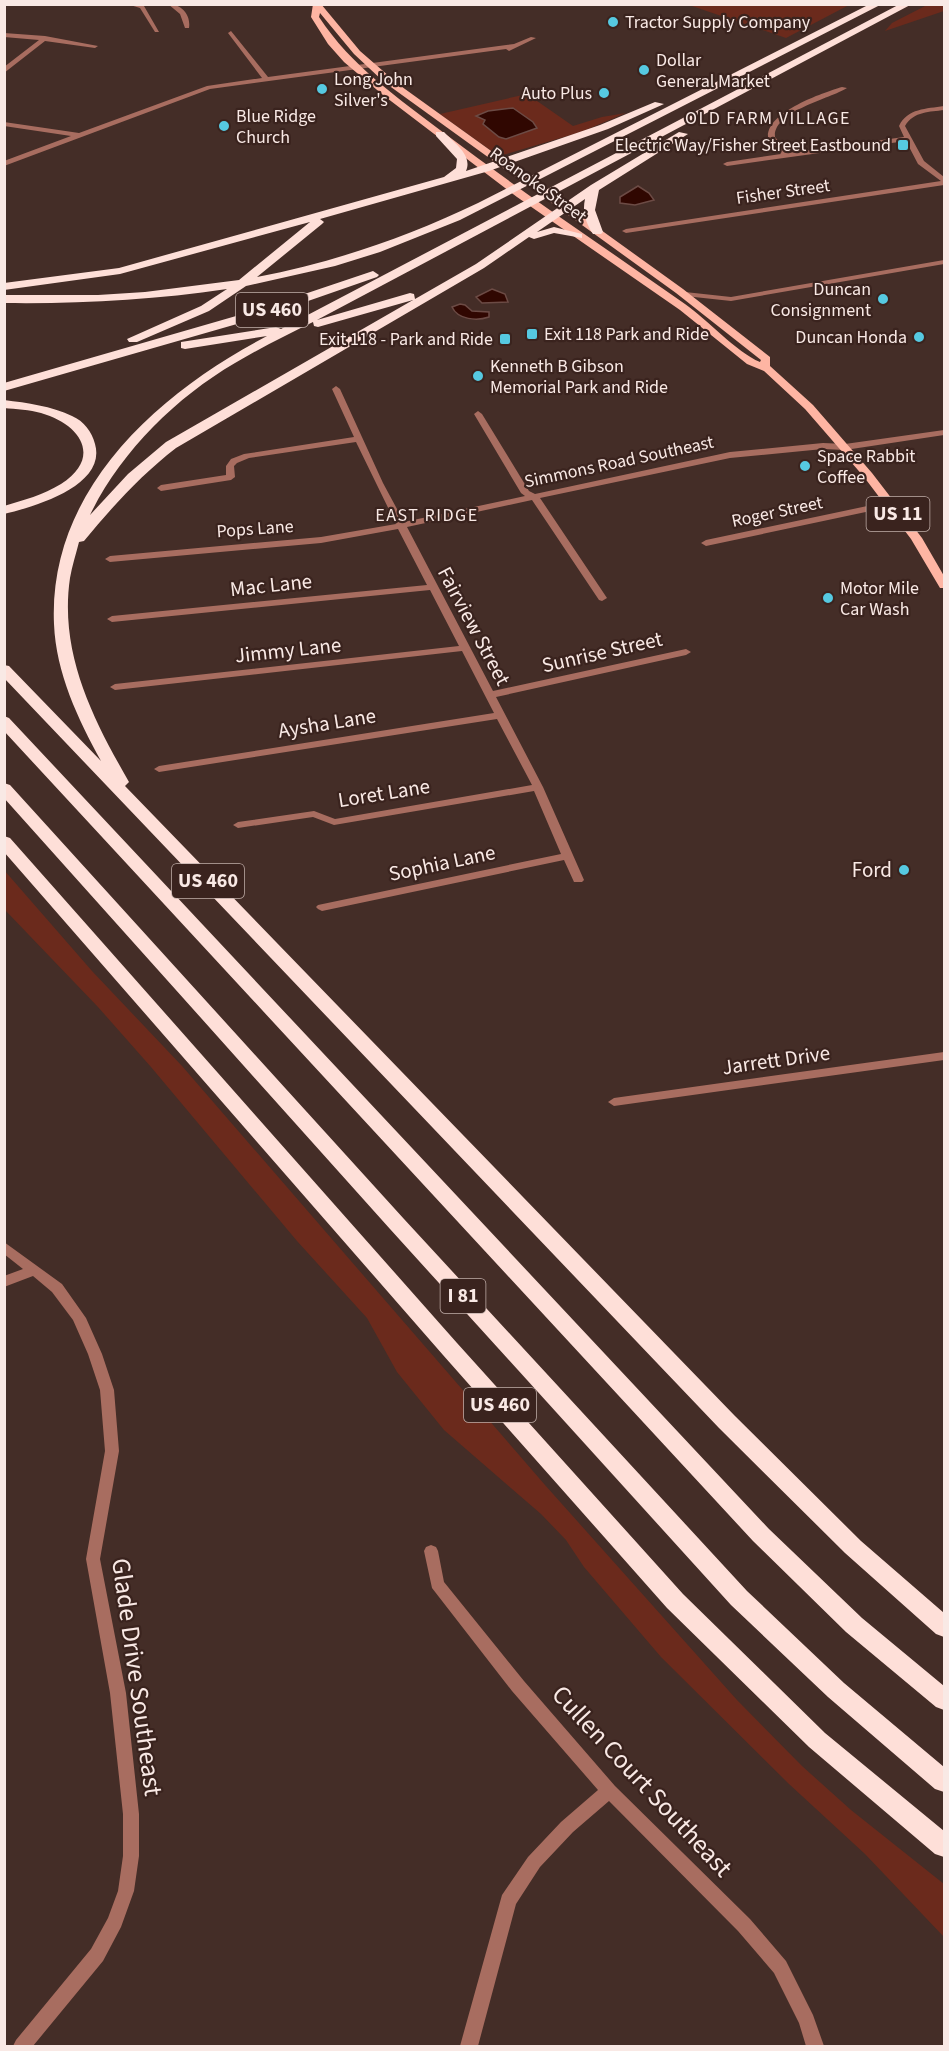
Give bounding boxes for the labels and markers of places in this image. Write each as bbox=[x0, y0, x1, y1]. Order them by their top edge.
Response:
place label: Tractor Supply Company bbox=[625, 10, 811, 35]
marker: Tractor Supply Company bbox=[606, 15, 620, 29]
place label: Dollar General Market bbox=[656, 48, 770, 94]
marker: Dollar General Market bbox=[637, 63, 651, 77]
place label: Long John Silver's bbox=[334, 67, 413, 113]
place label: Auto Plus bbox=[521, 81, 592, 106]
marker: Long John Silver's bbox=[315, 82, 329, 96]
marker: Auto Plus bbox=[597, 86, 611, 100]
place label: Blue Ridge Church bbox=[236, 104, 316, 150]
marker: Blue Ridge Church bbox=[217, 119, 231, 133]
place label: Electric Way/Fisher Street Eastbound bbox=[615, 133, 891, 158]
marker: Electric Way/Fisher Street Eastbound bbox=[896, 138, 910, 152]
place label: Duncan Consignment bbox=[770, 277, 871, 323]
marker: Duncan Consignment bbox=[876, 292, 890, 306]
place label: Exit 118 Park and Ride bbox=[544, 322, 709, 347]
place label: Duncan Honda bbox=[795, 325, 907, 350]
place label: Exit 118 - Park and Ride bbox=[319, 327, 493, 352]
marker: Exit 118 Park and Ride bbox=[525, 327, 539, 341]
marker: Duncan Honda bbox=[912, 330, 926, 344]
marker: Exit 118 - Park and Ride bbox=[498, 332, 512, 346]
place label: Kenneth B Gibson Memorial Park and Ride bbox=[490, 354, 668, 400]
marker: Kenneth B Gibson Memorial Park and Ride bbox=[471, 369, 485, 383]
place label: Space Rabbit Coffee bbox=[817, 444, 915, 490]
marker: Space Rabbit Coffee bbox=[798, 459, 812, 473]
place label: Motor Mile Car Wash bbox=[840, 576, 919, 622]
marker: Motor Mile Car Wash bbox=[821, 591, 835, 605]
place label: Ford bbox=[852, 855, 892, 885]
marker: Ford bbox=[897, 863, 911, 877]

